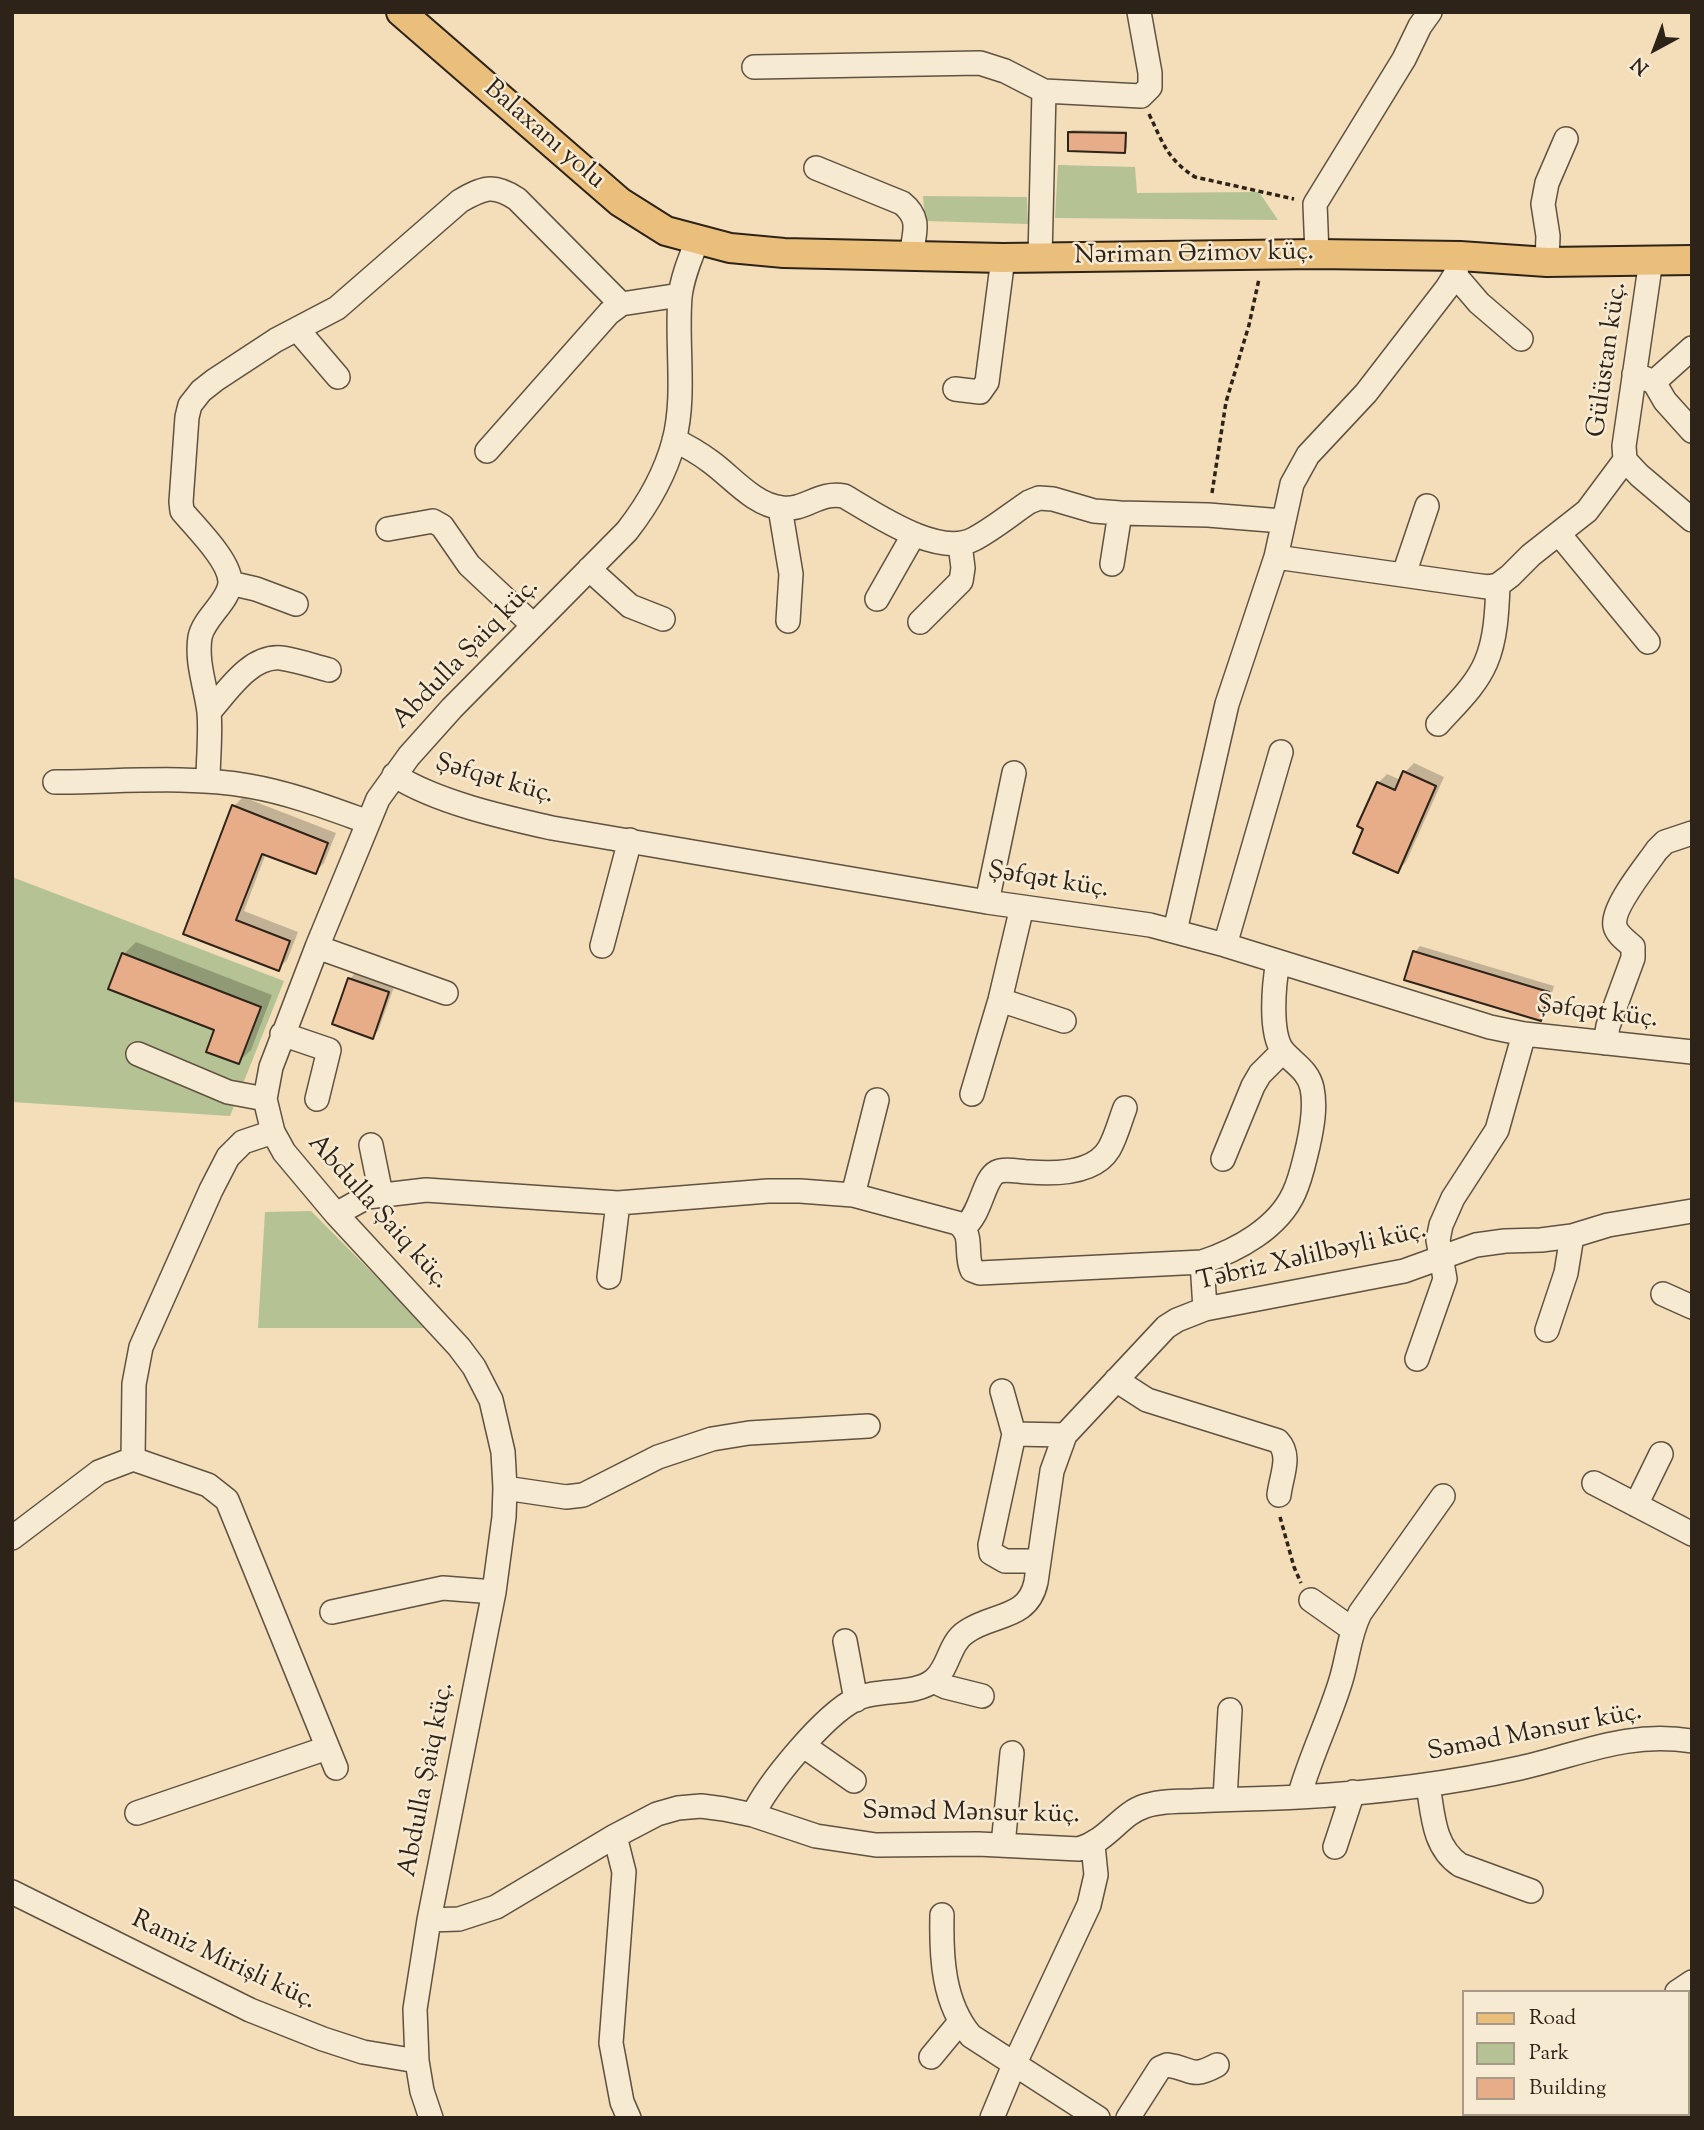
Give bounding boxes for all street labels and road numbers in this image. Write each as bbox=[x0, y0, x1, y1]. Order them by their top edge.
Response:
street label: Balaxanı yolu bbox=[476, 75, 610, 197]
street label: Nəriman Əzimov küç. bbox=[1074, 238, 1314, 274]
street label: Gülüstan küç. bbox=[1583, 280, 1635, 440]
street label: Abdulla Şaiq küç. bbox=[387, 573, 547, 737]
street label: Şəfqət küç. bbox=[431, 749, 557, 813]
street label: Şəfqət küç. bbox=[985, 857, 1111, 907]
street label: Şəfqət küç. bbox=[1534, 991, 1660, 1037]
street label: Abdulla Şaiq küç. bbox=[299, 1129, 455, 1297]
street label: Təbriz Xəlilbəyli küç. bbox=[1194, 1216, 1430, 1300]
street label: Abdulla Şaiq küç. bbox=[394, 1680, 462, 1880]
street label: Səməd Mənsur küç. bbox=[1425, 1698, 1645, 1770]
street label: Səməd Mənsur küç. bbox=[862, 1798, 1080, 1832]
street label: Ramiz Mirişli küç. bbox=[126, 1906, 320, 2018]

